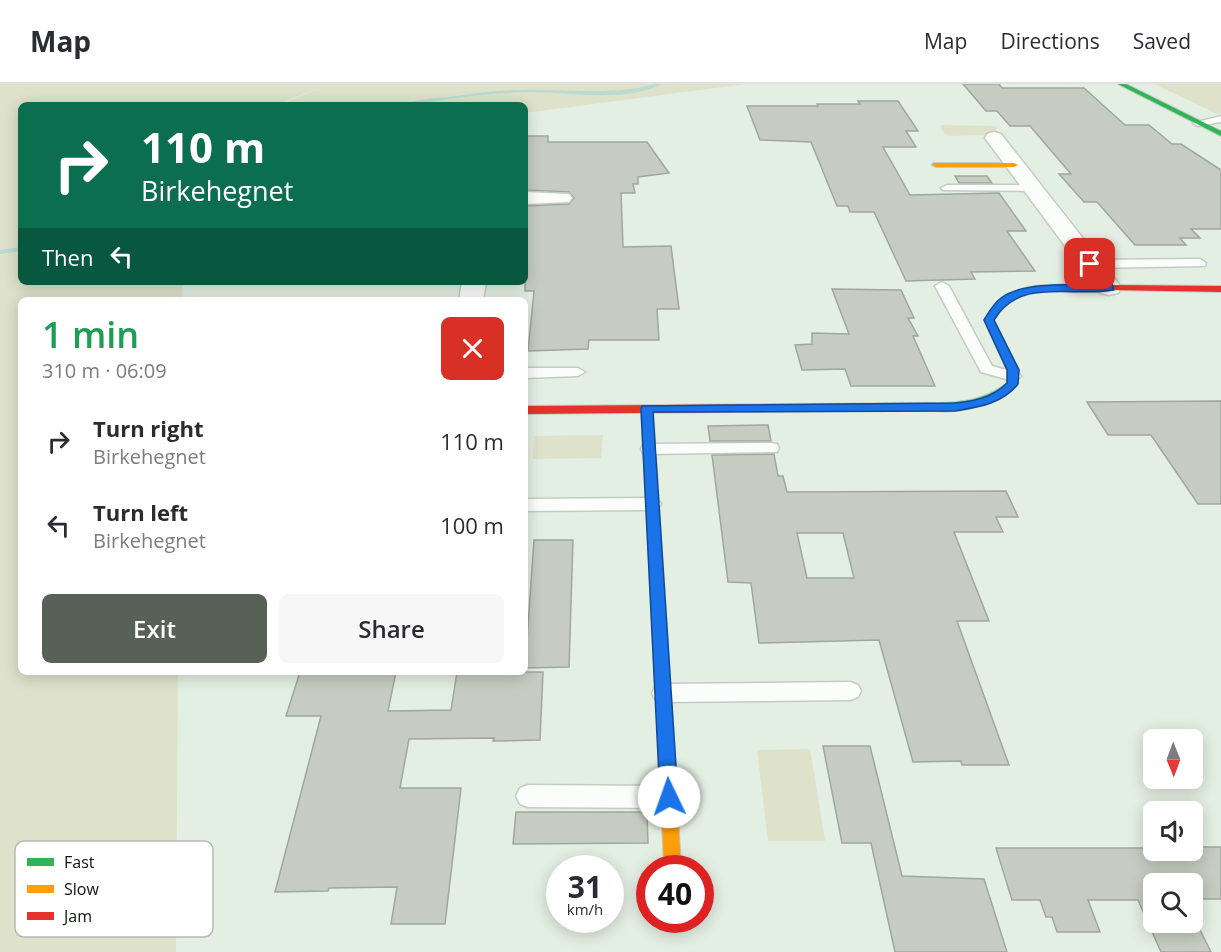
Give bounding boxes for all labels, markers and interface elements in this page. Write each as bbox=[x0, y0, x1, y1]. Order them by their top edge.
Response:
text: Map bbox=[30, 22, 91, 60]
text: Map bbox=[924, 27, 967, 55]
text: Directions bbox=[1000, 27, 1100, 55]
text: Saved bbox=[1133, 27, 1191, 55]
text: 110 m bbox=[141, 118, 265, 175]
icon: right bbox=[42, 126, 120, 204]
text: Birkehegnet bbox=[141, 172, 293, 209]
pin bbox=[1064, 238, 1115, 289]
icon: left bbox=[105, 240, 138, 273]
text: Then bbox=[42, 242, 93, 272]
icon: arrive bbox=[1073, 247, 1106, 280]
text: 1 min bbox=[42, 310, 139, 359]
button: close bbox=[441, 317, 504, 380]
text: 310 m · 06:09 bbox=[42, 357, 167, 384]
text: Turn right bbox=[93, 413, 204, 443]
icon: right bbox=[42, 425, 75, 458]
text: 110 m bbox=[440, 426, 504, 456]
text: Birkehegnet bbox=[93, 443, 206, 470]
text: Turn left bbox=[93, 497, 188, 527]
icon: left bbox=[42, 509, 75, 542]
text: 100 m bbox=[440, 510, 504, 540]
text: Birkehegnet bbox=[93, 527, 206, 554]
button: Exit bbox=[42, 594, 267, 663]
button: Share bbox=[279, 594, 504, 663]
north arrow bbox=[1143, 729, 1203, 789]
map controls bbox=[1143, 729, 1203, 933]
position arrow bbox=[637, 765, 701, 829]
button: sound bbox=[1143, 801, 1203, 861]
legend bbox=[15, 841, 213, 937]
text: Fast bbox=[64, 851, 95, 873]
speed limit sign: 40 bbox=[636, 855, 714, 933]
text: 31 bbox=[568, 866, 602, 907]
button: search bbox=[1143, 873, 1203, 933]
text: Slow bbox=[64, 878, 99, 900]
text: km/h bbox=[567, 899, 603, 919]
text: Jam bbox=[62, 905, 92, 927]

